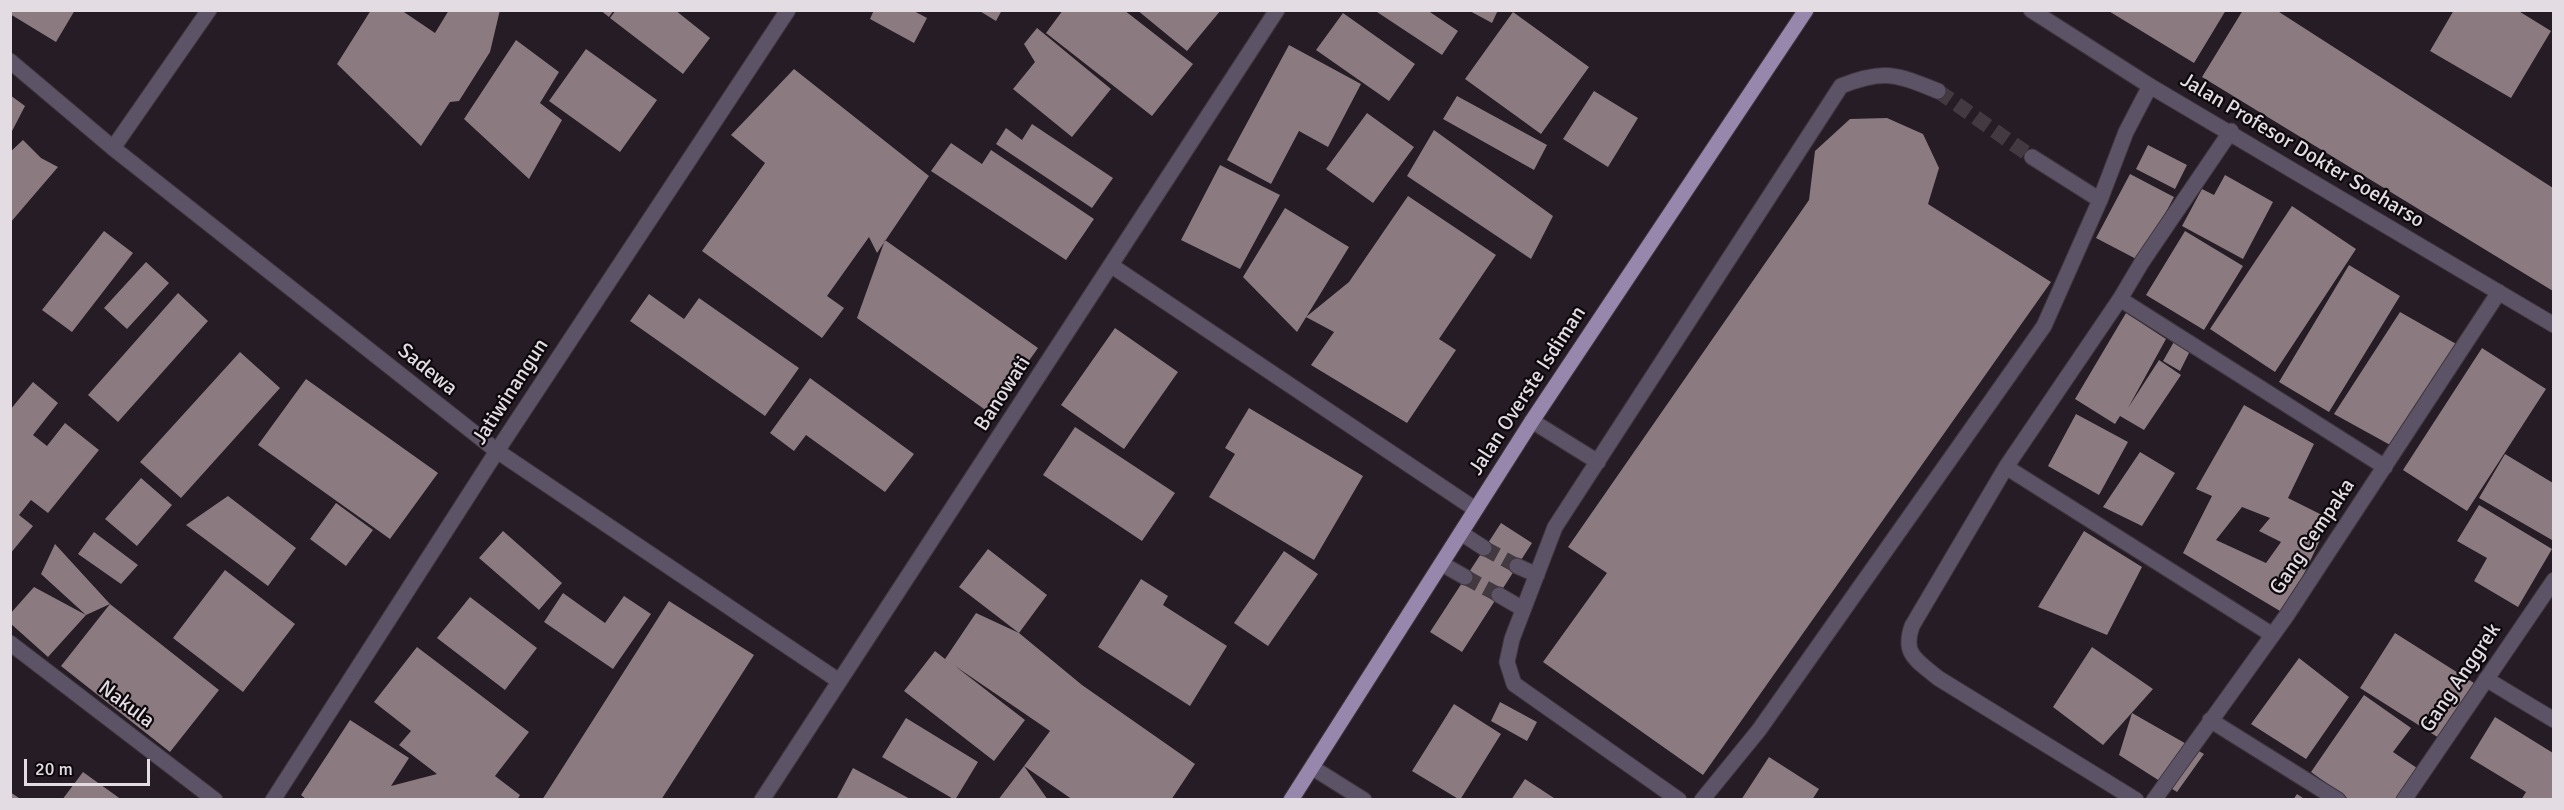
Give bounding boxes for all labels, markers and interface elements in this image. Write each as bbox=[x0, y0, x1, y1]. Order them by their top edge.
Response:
street label: Jalan Profesor Dokter Soeharso bbox=[2175, 68, 2429, 234]
street label: Jalan Overste Isdiman bbox=[1464, 302, 1592, 480]
street label: Jatiwinangun bbox=[467, 334, 555, 450]
street label: Sadewa bbox=[392, 338, 462, 402]
street label: Banowati bbox=[970, 352, 1036, 436]
street label: Gang Cempaka bbox=[2265, 474, 2361, 600]
street label: Gang Anggrek bbox=[2415, 619, 2507, 737]
street label: Nakula bbox=[93, 676, 159, 734]
scale bar bbox=[27, 747, 153, 785]
text: 20 m bbox=[35, 758, 73, 780]

